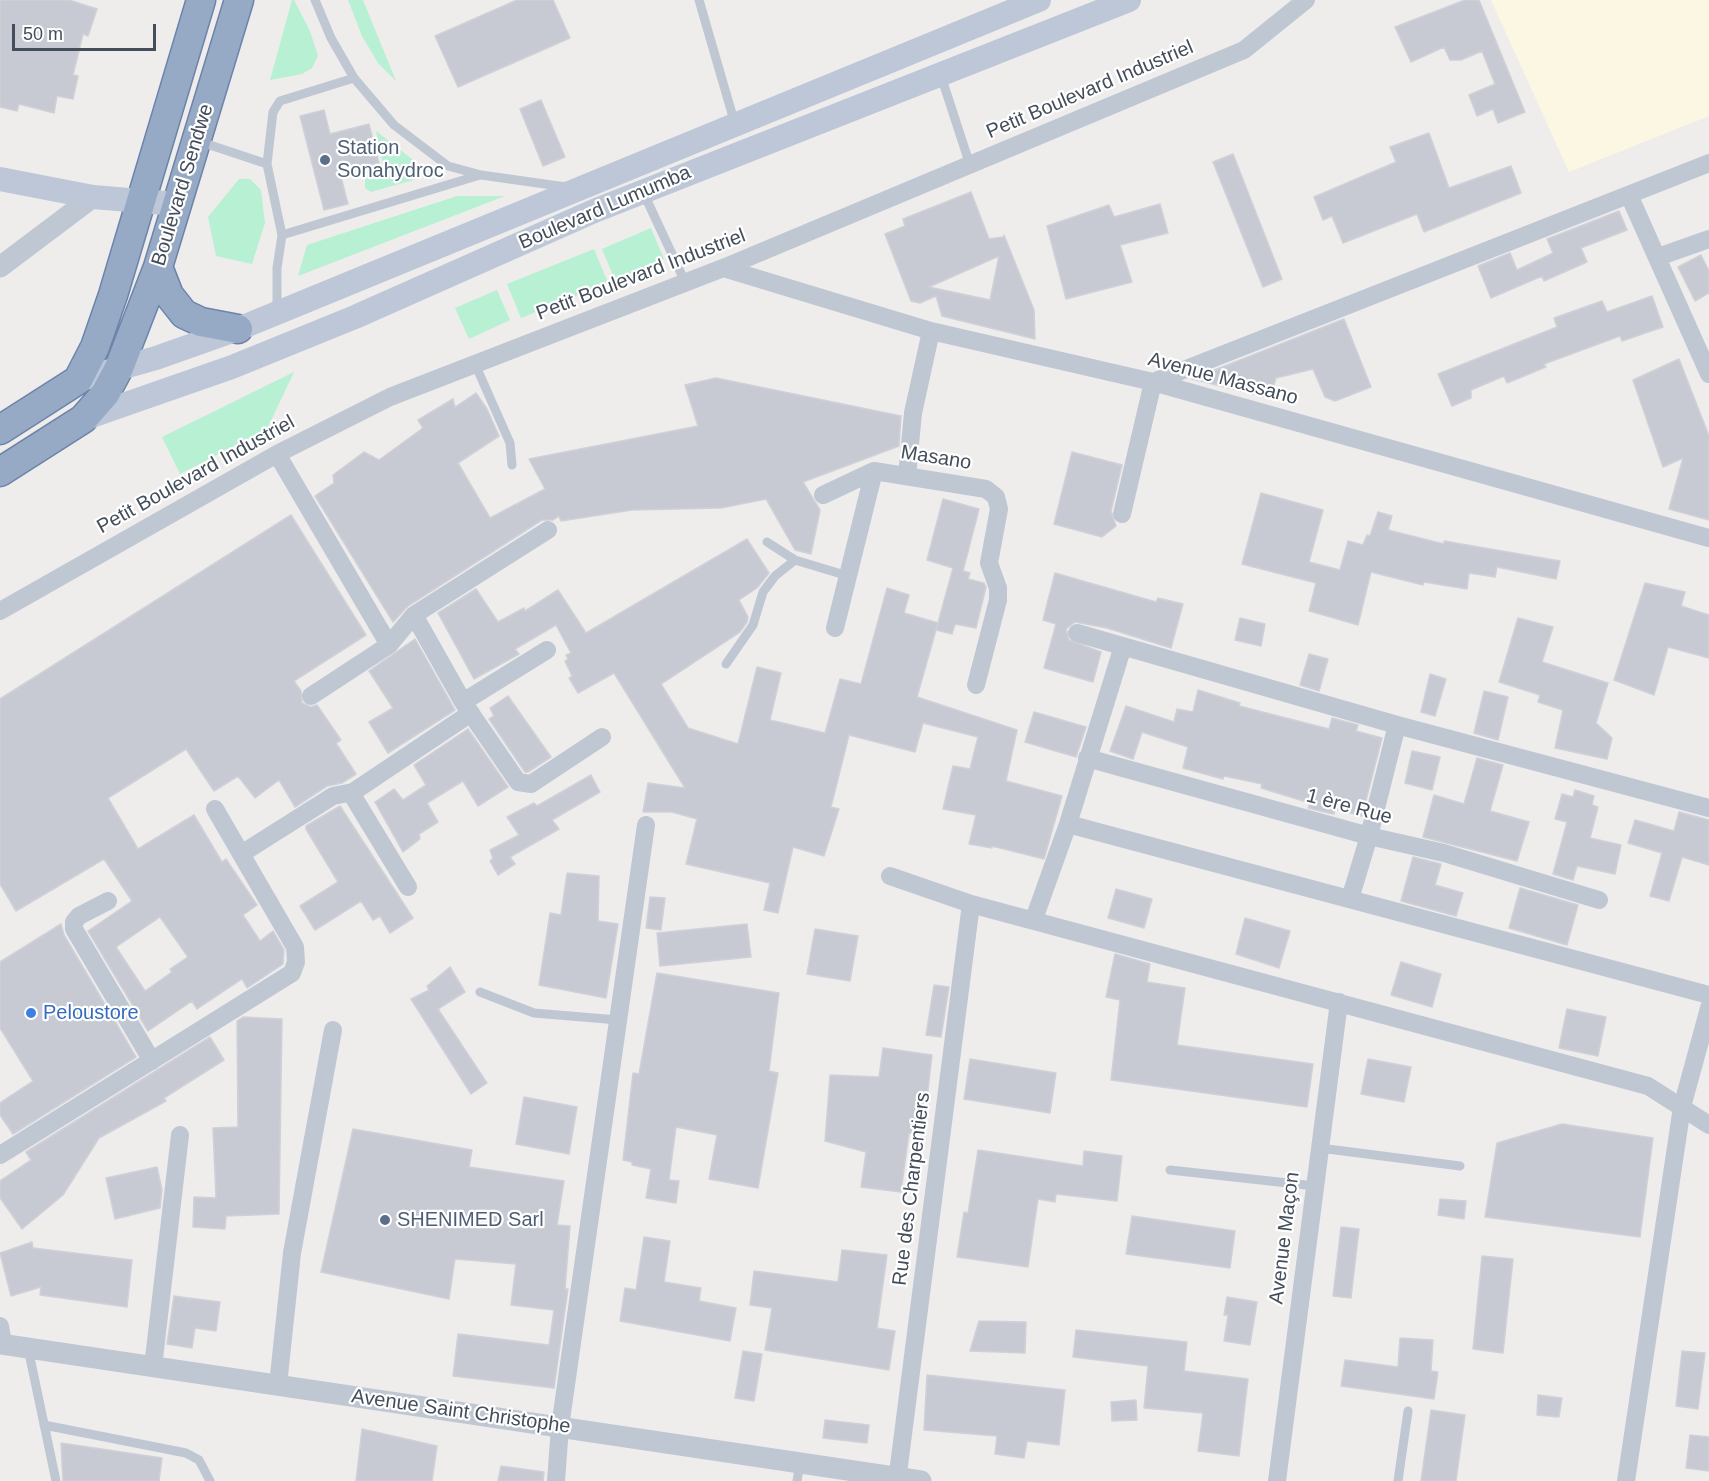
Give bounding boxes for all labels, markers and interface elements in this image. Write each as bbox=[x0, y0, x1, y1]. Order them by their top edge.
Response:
scale bar bbox=[15, 12, 159, 50]
text: 50 m bbox=[23, 24, 63, 44]
street label: Petit Boulevard Industriel bbox=[983, 36, 1197, 144]
street label: Boulevard Sendwe bbox=[147, 101, 219, 269]
place label: Station Sonahydroc bbox=[337, 136, 444, 183]
marker: Station Sonahydroc bbox=[318, 153, 332, 167]
street label: Boulevard Lumumba bbox=[515, 161, 695, 255]
street label: Petit Boulevard Industriel bbox=[533, 224, 749, 326]
street label: Avenue Massano bbox=[1145, 347, 1301, 411]
street label: Petit Boulevard Industriel bbox=[93, 411, 299, 539]
street label: Masano bbox=[899, 441, 973, 475]
street label: 1 ère Rue bbox=[1303, 784, 1395, 830]
place label: Peloustore bbox=[43, 1001, 139, 1025]
marker: Peloustore bbox=[24, 1006, 38, 1020]
street label: Rue des Charpentiers bbox=[888, 1091, 936, 1287]
street label: Avenue Maçon bbox=[1265, 1171, 1305, 1305]
place label: SHENIMED Sarl bbox=[397, 1208, 544, 1232]
marker: SHENIMED Sarl bbox=[378, 1213, 392, 1227]
street label: Avenue Saint Christophe bbox=[350, 1385, 572, 1439]

